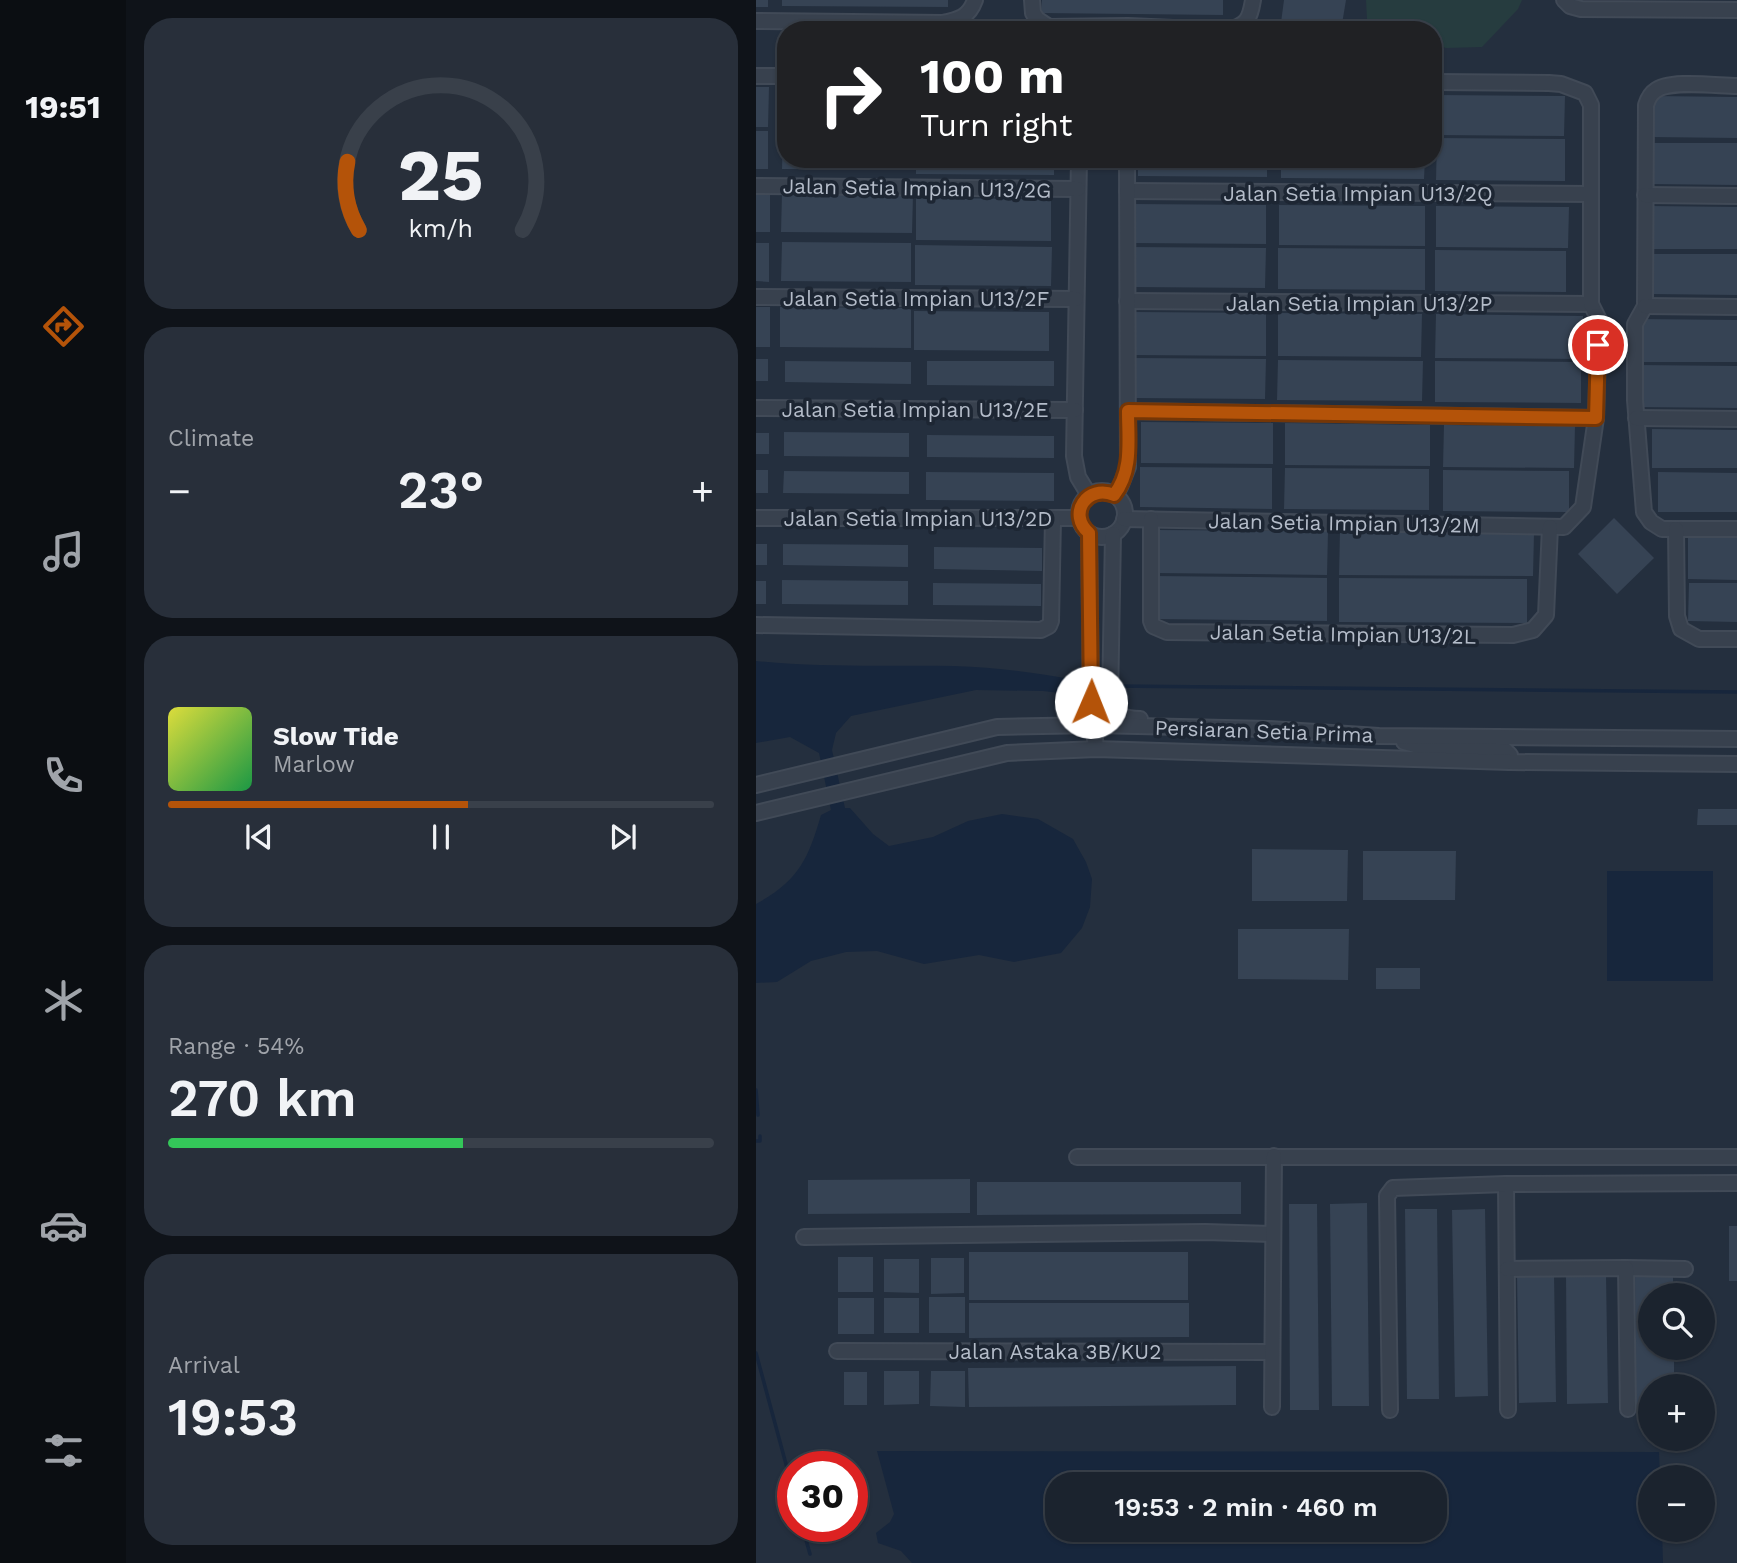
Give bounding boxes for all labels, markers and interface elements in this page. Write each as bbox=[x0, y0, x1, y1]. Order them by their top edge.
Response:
text: 100 m bbox=[920, 47, 1064, 105]
icon: right bbox=[805, 49, 896, 140]
text: 19:51 bbox=[25, 88, 101, 126]
text: Turn right bbox=[920, 106, 1072, 144]
text: 25 bbox=[398, 132, 484, 218]
street label: Jalan Setia Impian U13/2G bbox=[782, 173, 1052, 203]
street label: Jalan Setia Impian U13/2Q bbox=[1223, 181, 1493, 206]
text: km/h bbox=[409, 213, 473, 242]
street label: Jalan Setia Impian U13/2F bbox=[783, 286, 1049, 311]
street label: Jalan Setia Impian U13/2P bbox=[1226, 291, 1492, 316]
icon: directions bbox=[39, 302, 88, 351]
pin bbox=[1568, 315, 1628, 375]
icon: arrive bbox=[1579, 326, 1617, 364]
street label: Jalan Setia Impian U13/2E bbox=[781, 397, 1049, 422]
text: Climate bbox=[168, 425, 254, 452]
text: 23° bbox=[398, 460, 484, 521]
text: − bbox=[168, 469, 191, 513]
text: + bbox=[691, 469, 714, 513]
street label: Jalan Setia Impian U13/2D bbox=[784, 506, 1052, 531]
street label: Jalan Setia Impian U13/2M bbox=[1208, 508, 1480, 538]
icon: music bbox=[39, 527, 88, 576]
street label: Jalan Setia Impian U13/2L bbox=[1210, 619, 1476, 649]
position arrow bbox=[1054, 665, 1128, 739]
street label: Persiaran Setia Prima bbox=[1154, 715, 1374, 747]
text: Slow Tide bbox=[273, 721, 399, 751]
icon: phone bbox=[39, 751, 88, 800]
text: Marlow bbox=[273, 751, 355, 778]
icon: previous bbox=[240, 818, 278, 856]
icon: pause bbox=[422, 818, 460, 856]
icon: next bbox=[604, 818, 642, 856]
icon: climate bbox=[39, 976, 88, 1025]
text: Range · 54% bbox=[168, 1033, 304, 1060]
text: 270 km bbox=[168, 1068, 357, 1129]
icon: car bbox=[39, 1201, 88, 1250]
map controls bbox=[1638, 1283, 1715, 1542]
button: search bbox=[1638, 1283, 1715, 1360]
street label: Jalan Astaka 3B/KU2 bbox=[949, 1339, 1161, 1364]
text: Arrival bbox=[168, 1352, 240, 1379]
button: + bbox=[1638, 1374, 1715, 1451]
text: 19:53 bbox=[168, 1387, 298, 1448]
icon: filters bbox=[39, 1426, 88, 1475]
speed limit sign: 30 bbox=[777, 1451, 868, 1542]
button: − bbox=[1638, 1465, 1715, 1542]
text: 19:53 · 2 min · 460 m bbox=[1114, 1492, 1378, 1522]

